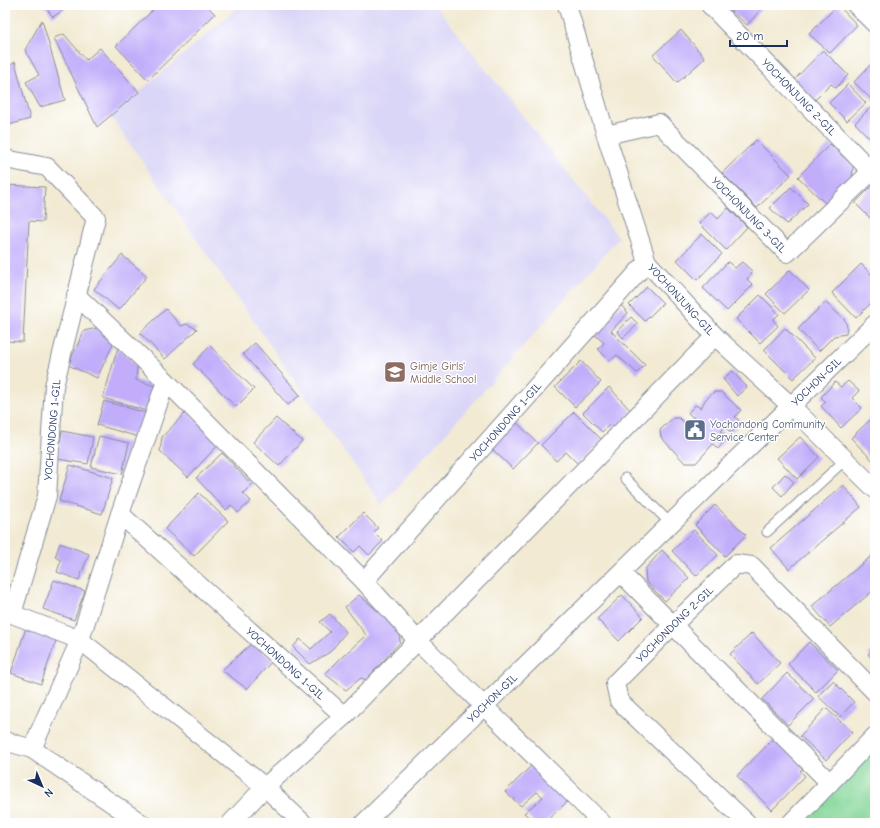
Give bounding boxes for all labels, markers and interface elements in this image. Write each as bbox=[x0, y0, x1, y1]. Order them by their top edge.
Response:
scale bar bbox=[730, 22, 787, 48]
text: 20 m bbox=[736, 29, 764, 43]
street label: YOCHONJUNG 2-GIL bbox=[759, 56, 839, 139]
street label: YOCHONJUNG 3-GIL bbox=[709, 174, 789, 256]
street label: YOCHONJUNG-GIL bbox=[645, 261, 717, 338]
street label: YOCHON-GIL bbox=[789, 354, 844, 409]
school or university icon: Gimje Girls' Middle School bbox=[382, 359, 408, 385]
place label: Gimje Girls' Middle School bbox=[410, 360, 476, 386]
street label: YOCHONDONG 1-GIL bbox=[42, 378, 63, 481]
street label: YOCHONDONG 1-GIL bbox=[467, 379, 545, 464]
public building icon: Yochondong Community Service Center bbox=[682, 417, 708, 443]
place label: Yochondong Community Service Center bbox=[710, 418, 825, 444]
street label: YOCHONDONG 2-GIL bbox=[634, 583, 716, 665]
street label: YOCHONDONG 1-GIL bbox=[243, 625, 328, 703]
street label: YOCHON-GIL bbox=[465, 671, 520, 725]
north arrow bbox=[22, 766, 62, 806]
text: N bbox=[41, 786, 56, 800]

